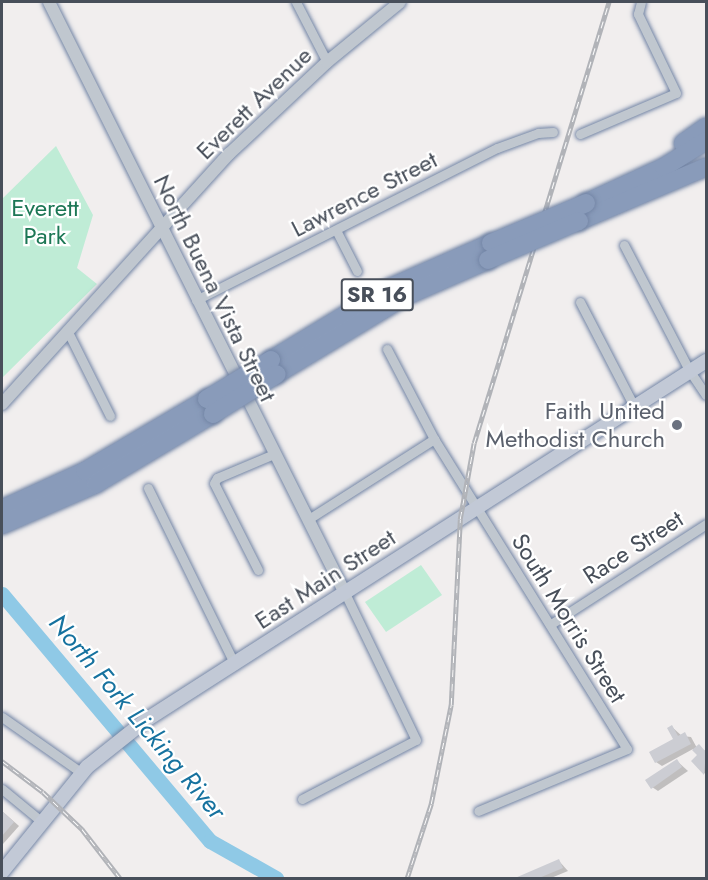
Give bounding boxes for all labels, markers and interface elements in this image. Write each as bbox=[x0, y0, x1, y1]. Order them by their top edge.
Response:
street label: Everett Avenue bbox=[190, 41, 318, 165]
street label: Lawrence Street bbox=[286, 145, 442, 243]
street label: North Buena Vista Street bbox=[148, 170, 282, 406]
park label: Everett Park bbox=[11, 194, 79, 250]
road number: SR 16 bbox=[340, 276, 415, 314]
place label: Faith United Methodist Church bbox=[486, 397, 665, 453]
marker: Faith United Methodist Church bbox=[670, 418, 684, 432]
street label: Race Street bbox=[578, 504, 688, 590]
street label: East Main Street bbox=[249, 523, 401, 635]
street label: South Morris Street bbox=[505, 528, 633, 708]
water label: North Fork Licking River bbox=[42, 608, 232, 826]

